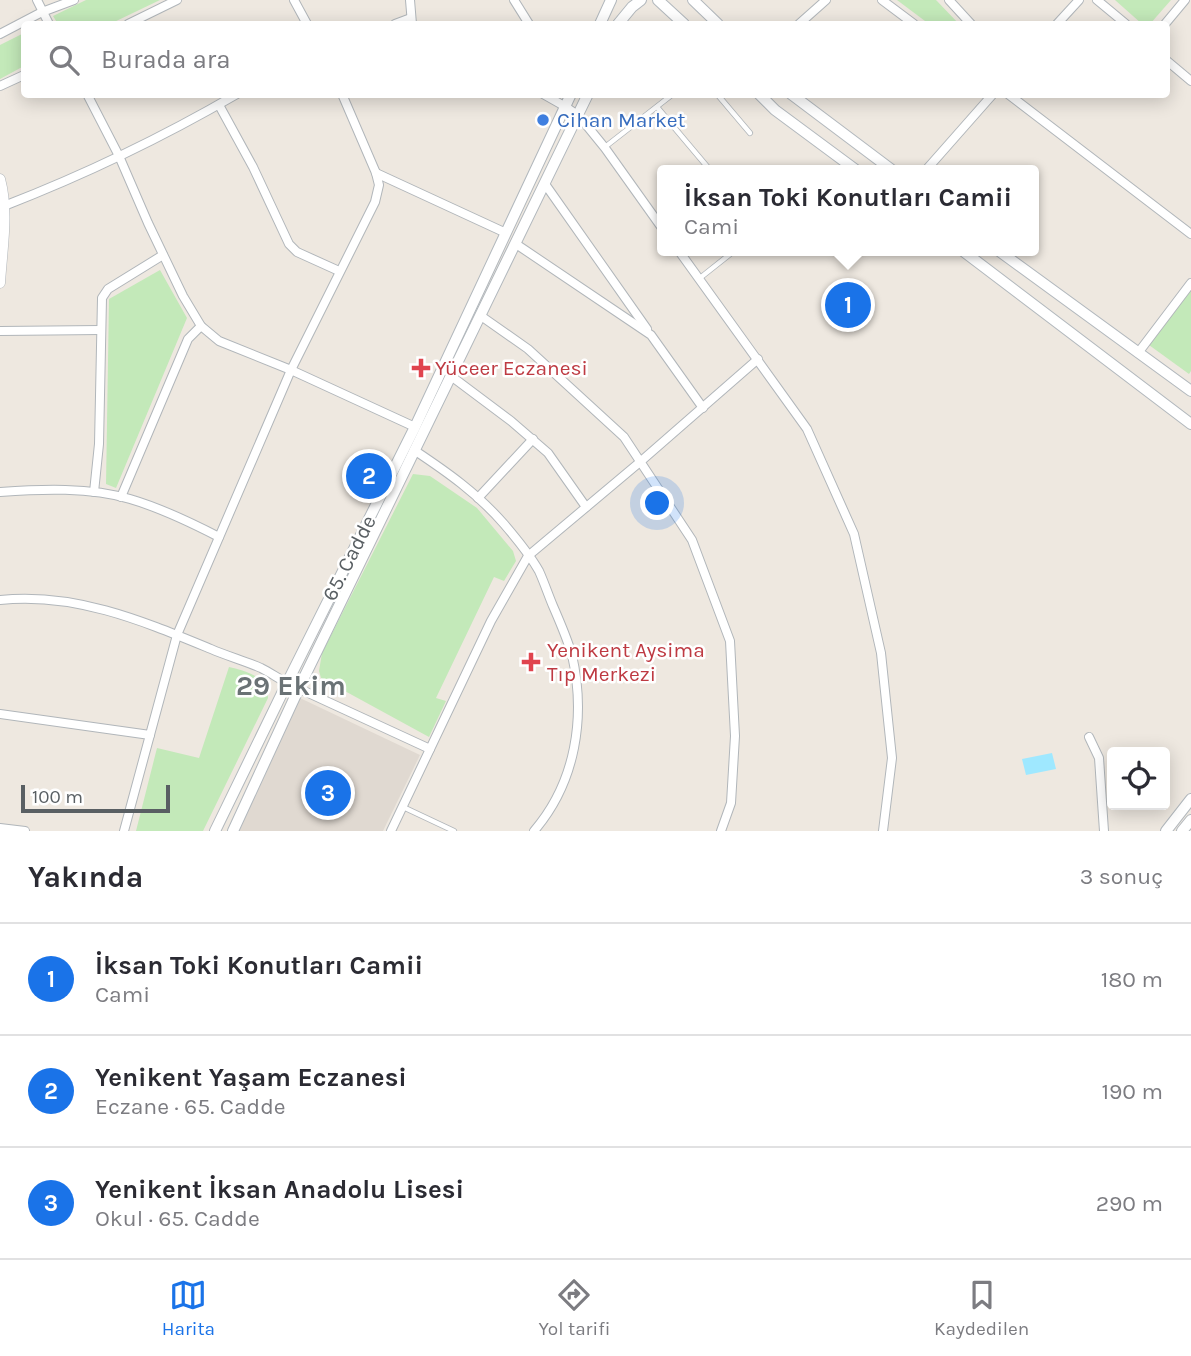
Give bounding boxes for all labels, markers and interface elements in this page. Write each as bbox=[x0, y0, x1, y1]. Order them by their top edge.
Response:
search box bbox=[21, 21, 1170, 98]
icon: search bbox=[45, 41, 83, 79]
text: Burada ara bbox=[101, 44, 231, 75]
place label: Cihan Market bbox=[557, 108, 686, 132]
marker: Cihan Market bbox=[535, 112, 551, 128]
popup bbox=[657, 165, 1039, 256]
text: İksan Toki Konutları Camii bbox=[684, 182, 1012, 213]
text: Cami bbox=[684, 213, 739, 240]
pin: 1 bbox=[825, 279, 871, 331]
place label: Yüceer Eczanesi bbox=[435, 356, 588, 380]
marker: Yüceer Eczanesi bbox=[413, 360, 429, 376]
pin: 2 bbox=[346, 450, 392, 502]
your location bbox=[640, 486, 674, 520]
street label: 65. Cadde bbox=[317, 511, 381, 605]
place label: Yenikent Aysima Tıp Merkezi bbox=[547, 638, 705, 686]
marker: Yenikent Aysima Tıp Merkezi bbox=[521, 652, 541, 672]
district label: 29 Ekim bbox=[236, 669, 346, 702]
map controls bbox=[1107, 747, 1170, 810]
button: locate bbox=[1107, 747, 1170, 810]
pin: 3 bbox=[305, 767, 351, 819]
scale bar bbox=[21, 782, 170, 814]
text: 100 m bbox=[32, 786, 83, 808]
text: Yakında bbox=[28, 859, 143, 895]
text: 3 sonuç bbox=[1080, 863, 1163, 890]
text: İksan Toki Konutları Camii bbox=[95, 950, 423, 981]
text: 1 bbox=[47, 966, 55, 993]
text: 180 m bbox=[1101, 966, 1163, 993]
text: Cami bbox=[95, 981, 150, 1008]
text: Yenikent Yaşam Eczanesi bbox=[95, 1062, 407, 1093]
text: 2 bbox=[44, 1078, 58, 1105]
text: 190 m bbox=[1101, 1078, 1163, 1105]
text: Eczane · 65. Cadde bbox=[95, 1093, 286, 1120]
text: Yenikent İksan Anadolu Lisesi bbox=[95, 1174, 464, 1205]
text: 3 bbox=[44, 1190, 58, 1217]
text: 290 m bbox=[1096, 1190, 1163, 1217]
text: Okul · 65. Cadde bbox=[95, 1205, 260, 1232]
tab: Harita bbox=[162, 1276, 215, 1340]
tab: Yol tarifi bbox=[539, 1276, 610, 1340]
tab: Kaydedilen bbox=[934, 1276, 1029, 1340]

